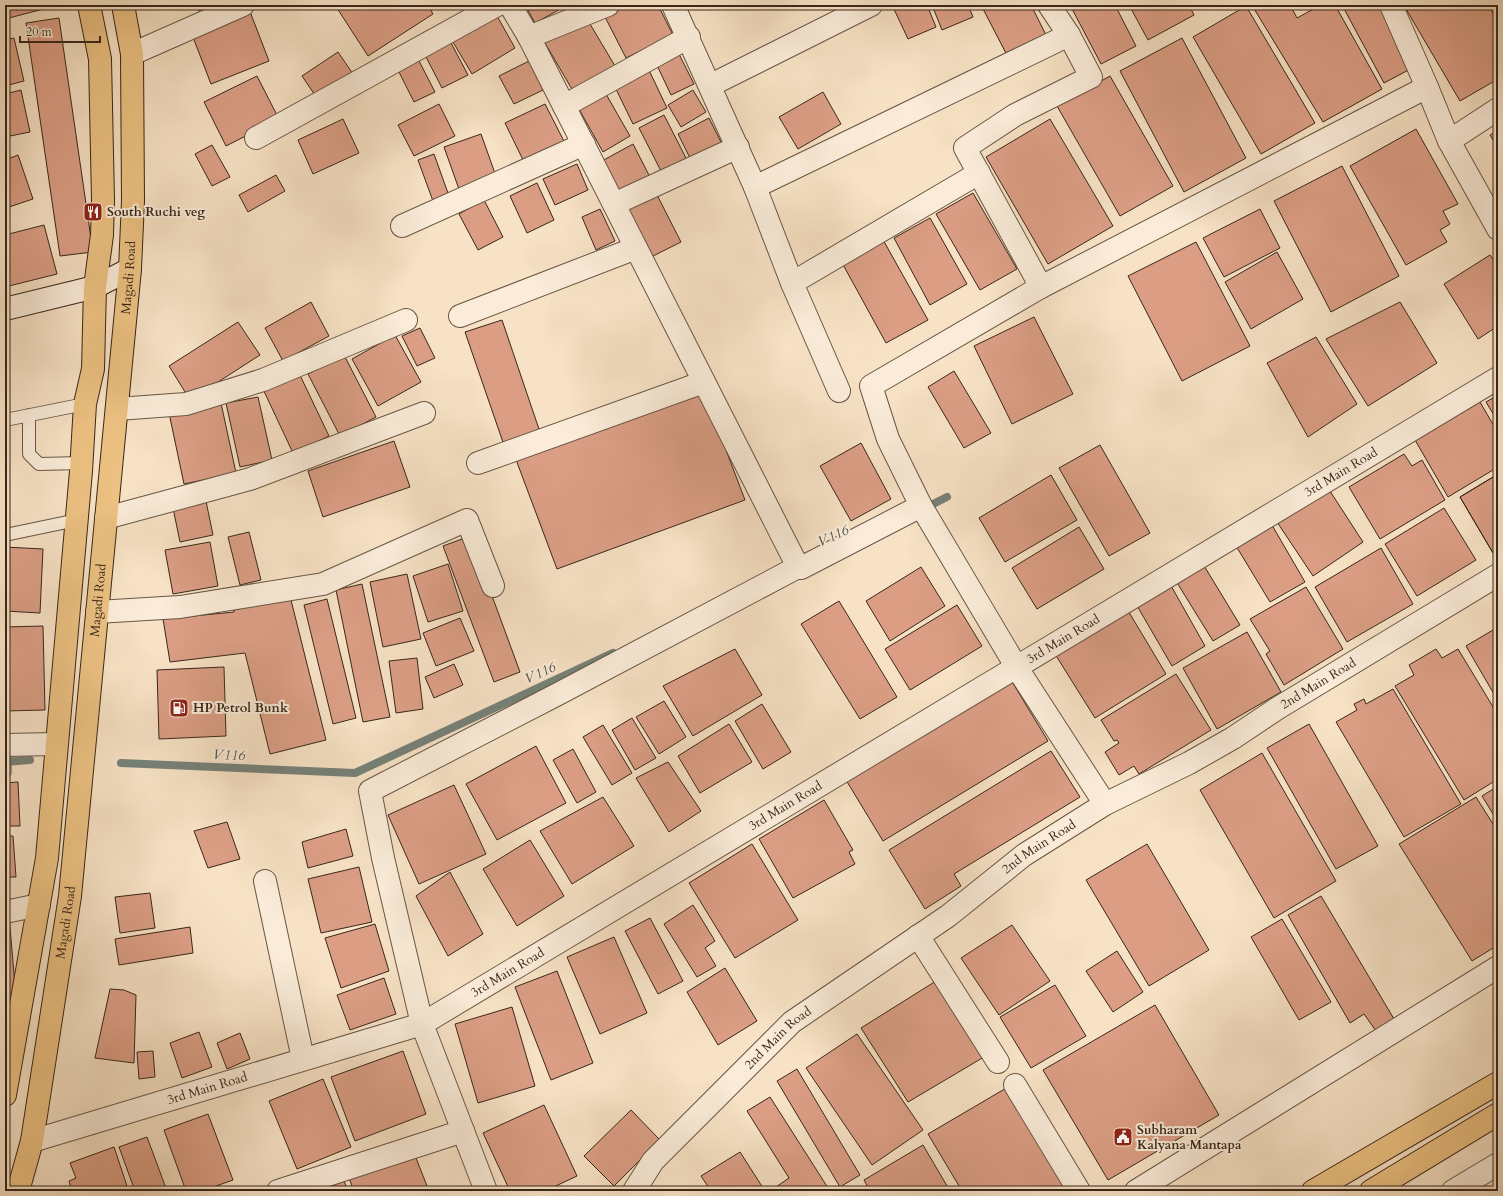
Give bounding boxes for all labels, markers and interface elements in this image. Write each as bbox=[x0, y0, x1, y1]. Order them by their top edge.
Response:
scale bar bbox=[20, 18, 100, 44]
text: 20 m bbox=[26, 24, 53, 40]
restaurant icon: South Ruchi veg bbox=[82, 201, 104, 223]
place label: South Ruchi veg bbox=[107, 203, 205, 221]
street label: Magadi Road bbox=[117, 241, 140, 315]
street label: 3rd Main Road bbox=[1301, 443, 1381, 501]
water label: V116 bbox=[814, 520, 853, 551]
street label: Magadi Road bbox=[86, 563, 111, 638]
street label: 3rd Main Road bbox=[1023, 610, 1103, 668]
street label: 2nd Main Road bbox=[1277, 654, 1360, 714]
water label: V116 bbox=[521, 657, 560, 688]
fuel station icon: HP Petrol Bunk bbox=[168, 697, 190, 719]
place label: HP Petrol Bunk bbox=[193, 699, 289, 717]
water label: V116 bbox=[213, 745, 247, 765]
street label: 3rd Main Road bbox=[745, 777, 826, 835]
street label: 2nd Main Road bbox=[998, 816, 1079, 878]
street label: Magadi Road bbox=[51, 885, 80, 960]
street label: 3rd Main Road bbox=[467, 944, 548, 1002]
street label: 2nd Main Road bbox=[740, 1002, 815, 1074]
street label: 3rd Main Road bbox=[165, 1068, 250, 1109]
place label: Subharam Kalyana Mantapa bbox=[1137, 1121, 1242, 1154]
public building icon: Subharam Kalyana Mantapa bbox=[1112, 1126, 1134, 1148]

